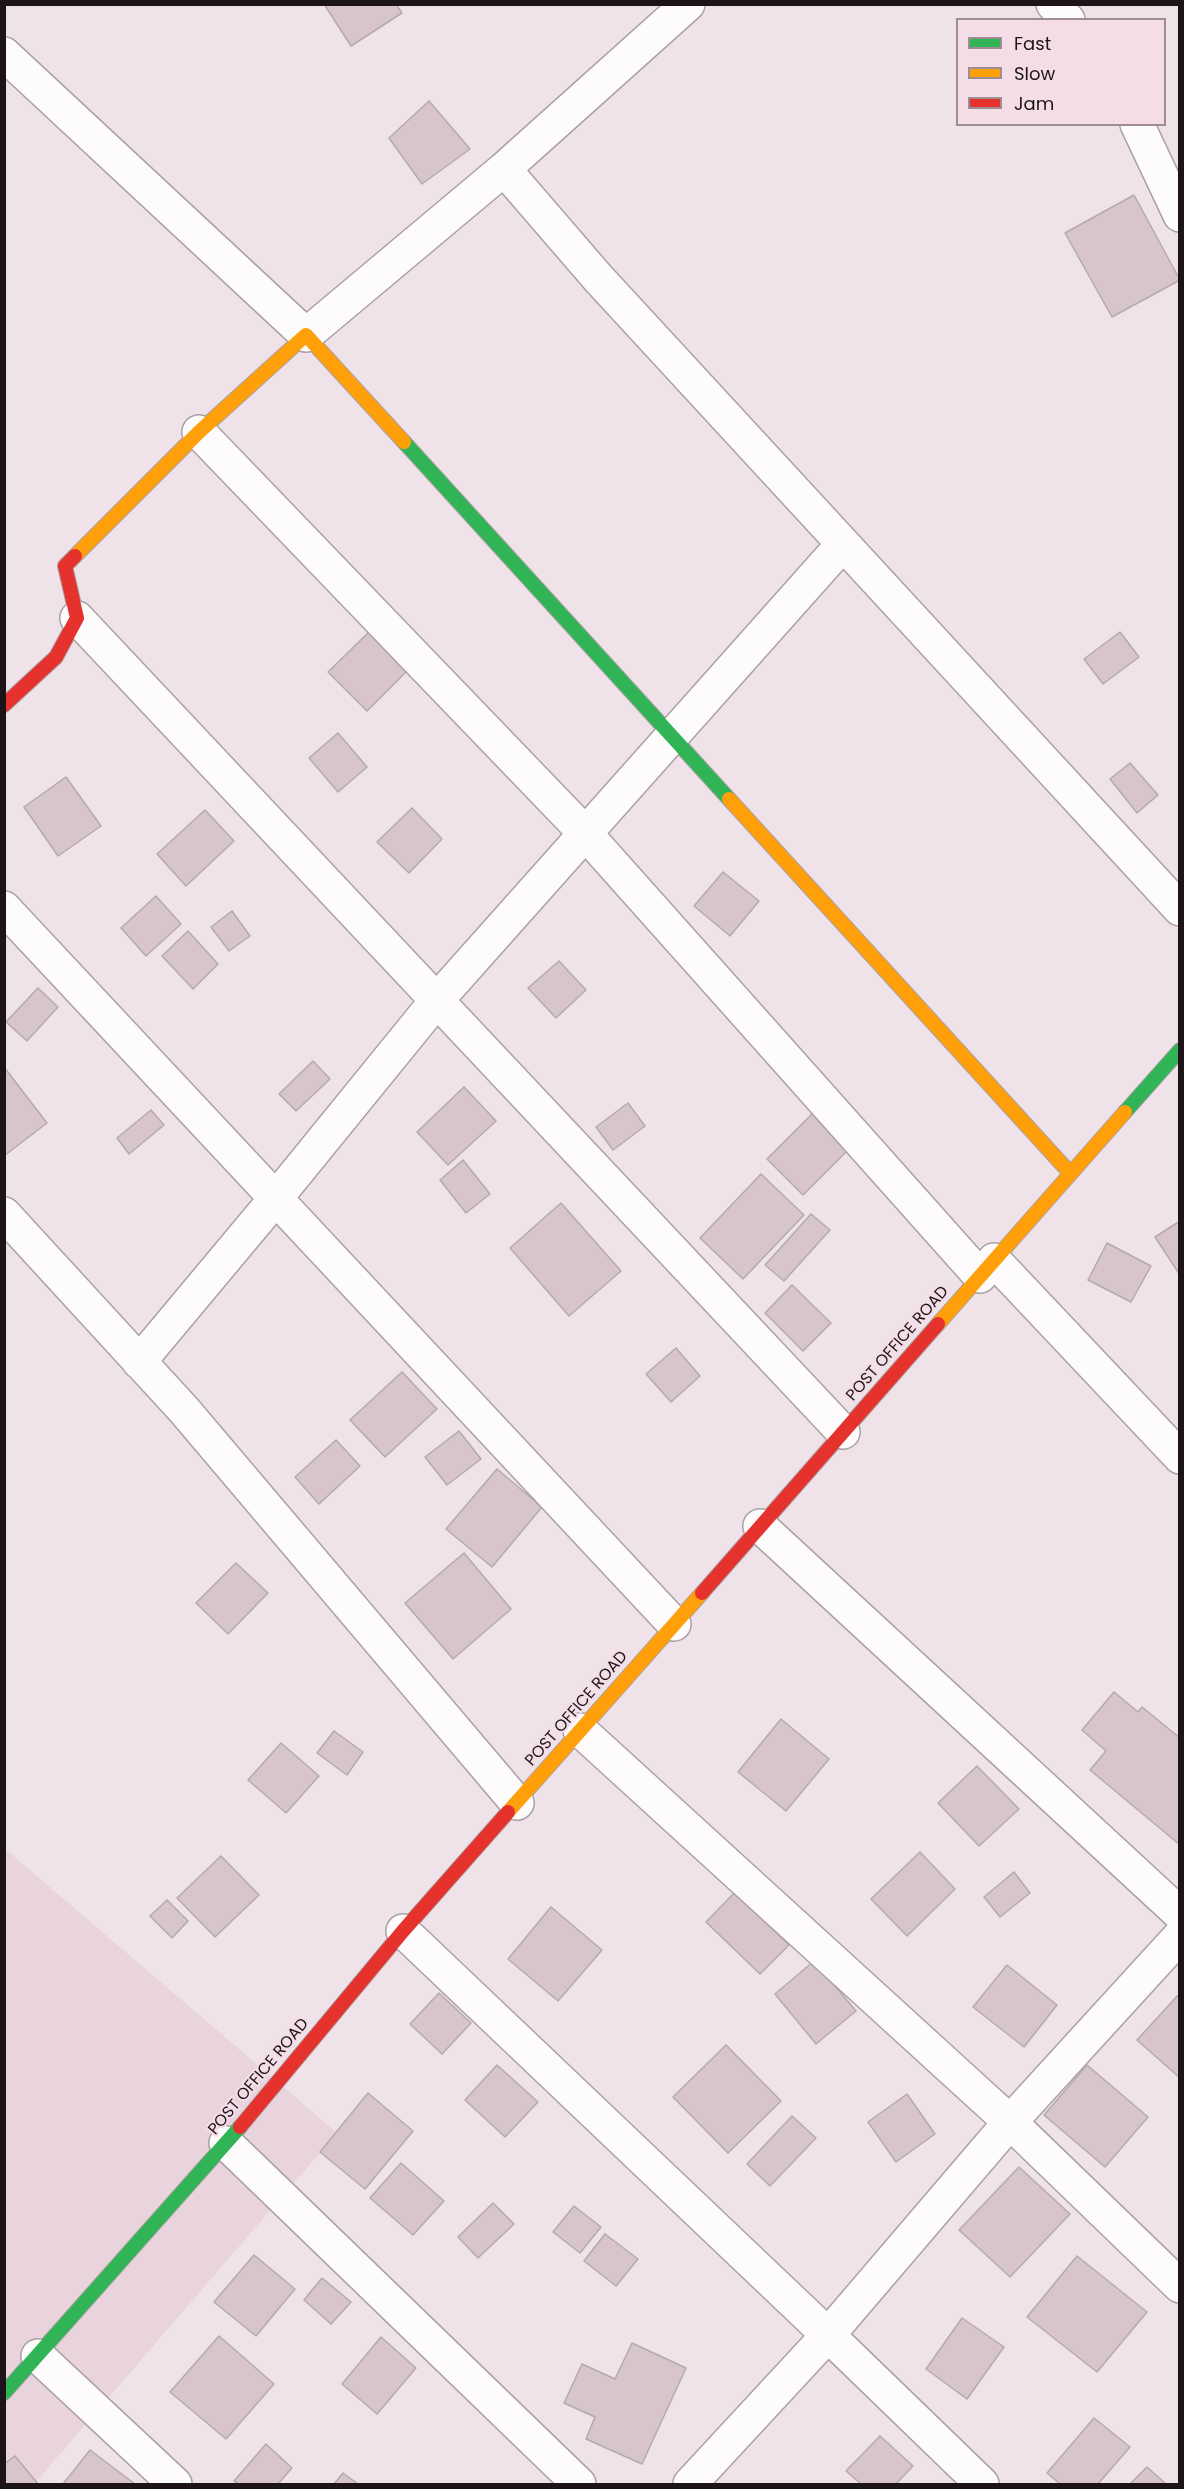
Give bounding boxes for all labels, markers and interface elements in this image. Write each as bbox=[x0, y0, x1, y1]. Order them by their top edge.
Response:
legend bbox=[956, 18, 1166, 126]
text: Fast bbox=[1014, 31, 1051, 56]
text: Slow bbox=[1014, 61, 1055, 86]
text: Jam bbox=[1014, 91, 1054, 116]
street label: POST OFFICE ROAD bbox=[843, 1283, 953, 1405]
street label: POST OFFICE ROAD bbox=[522, 1648, 632, 1770]
street label: POST OFFICE ROAD bbox=[205, 2015, 313, 2139]

